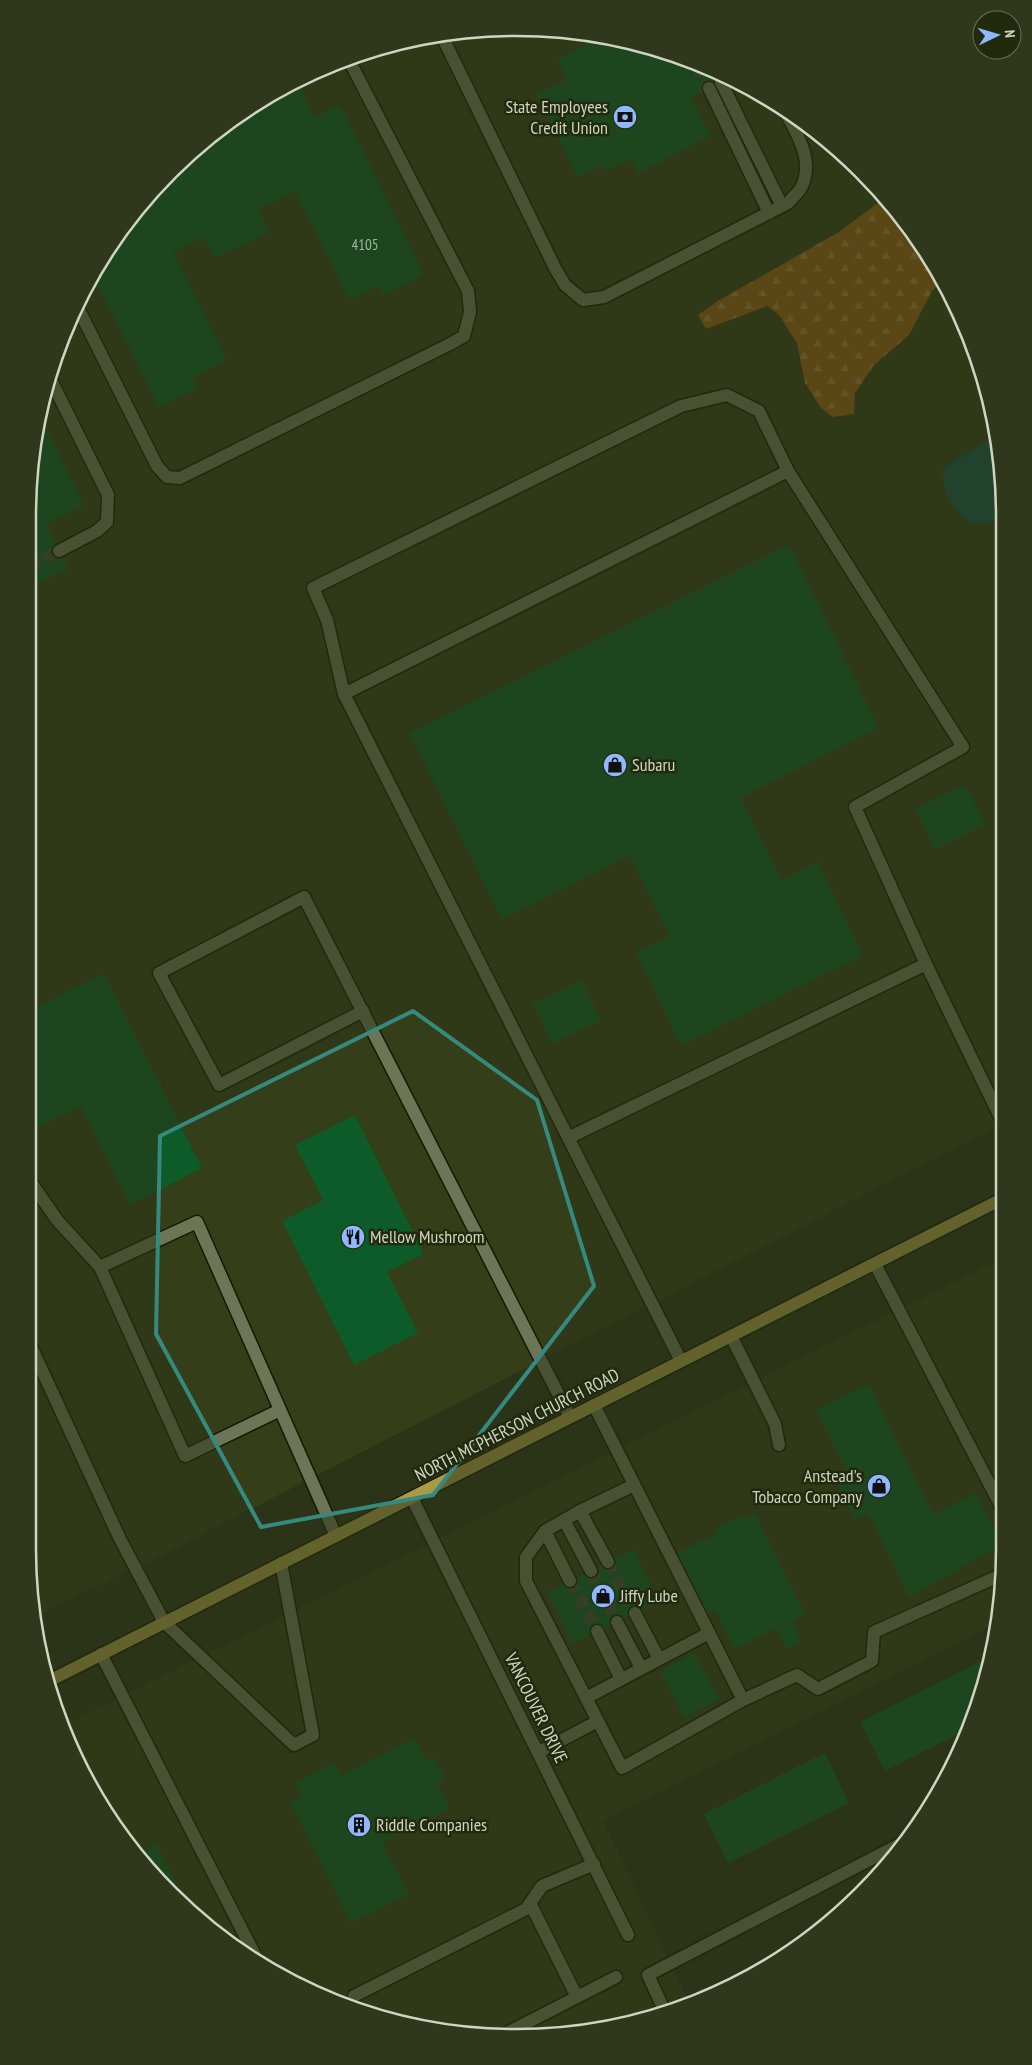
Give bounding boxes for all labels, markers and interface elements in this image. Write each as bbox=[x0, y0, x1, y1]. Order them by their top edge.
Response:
north arrow bbox=[972, 10, 1022, 60]
text: N bbox=[1001, 29, 1019, 38]
place label: State Employees Credit Union bbox=[505, 95, 608, 139]
bank icon: State Employees Credit Union bbox=[612, 104, 638, 130]
house number: 4105 bbox=[351, 235, 379, 254]
shop icon: Subaru bbox=[602, 752, 628, 778]
place label: Subaru bbox=[632, 753, 675, 776]
restaurant icon: Mellow Mushroom bbox=[340, 1224, 366, 1250]
place label: Mellow Mushroom bbox=[370, 1225, 484, 1248]
street label: NORTH MCPHERSON CHURCH ROAD bbox=[411, 1363, 623, 1486]
place label: Anstead's Tobacco Company bbox=[752, 1464, 862, 1508]
shop icon: Anstead's Tobacco Company bbox=[866, 1473, 892, 1499]
shop icon: Jiffy Lube bbox=[590, 1583, 616, 1609]
place label: Jiffy Lube bbox=[619, 1584, 678, 1607]
street label: VANCOUVER DRIVE bbox=[499, 1648, 573, 1767]
building icon: Riddle Companies bbox=[346, 1812, 372, 1838]
place label: Riddle Companies bbox=[376, 1813, 487, 1836]

